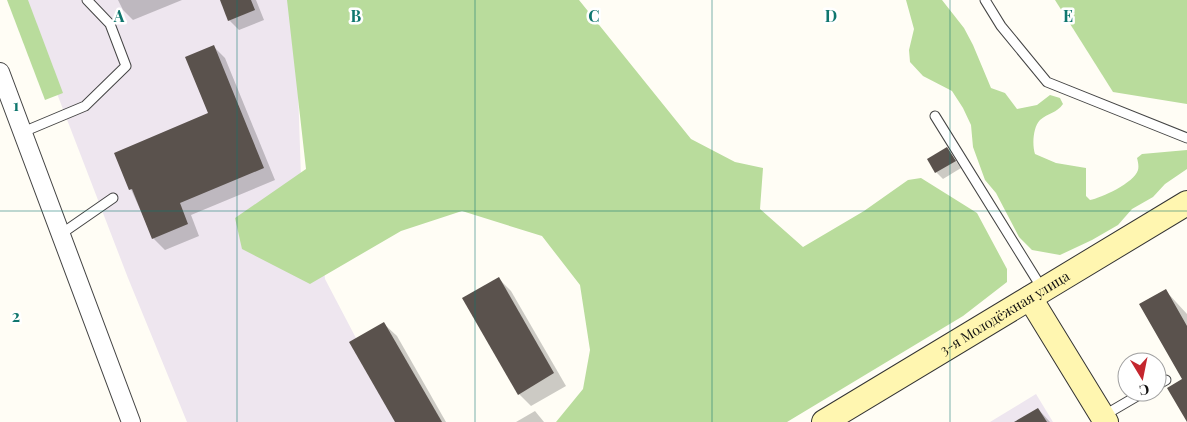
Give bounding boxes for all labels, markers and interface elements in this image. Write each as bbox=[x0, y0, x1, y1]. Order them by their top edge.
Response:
text: A bbox=[113, 5, 125, 26]
text: B bbox=[351, 5, 362, 26]
text: C bbox=[588, 5, 600, 26]
text: D bbox=[825, 5, 837, 26]
text: E bbox=[1063, 5, 1073, 26]
text: 1 bbox=[13, 94, 19, 115]
street label: 3-я Молодёжная улица bbox=[936, 266, 1073, 359]
text: 2 bbox=[12, 305, 20, 326]
north arrow bbox=[1117, 352, 1167, 402]
text: С bbox=[1138, 380, 1151, 401]

